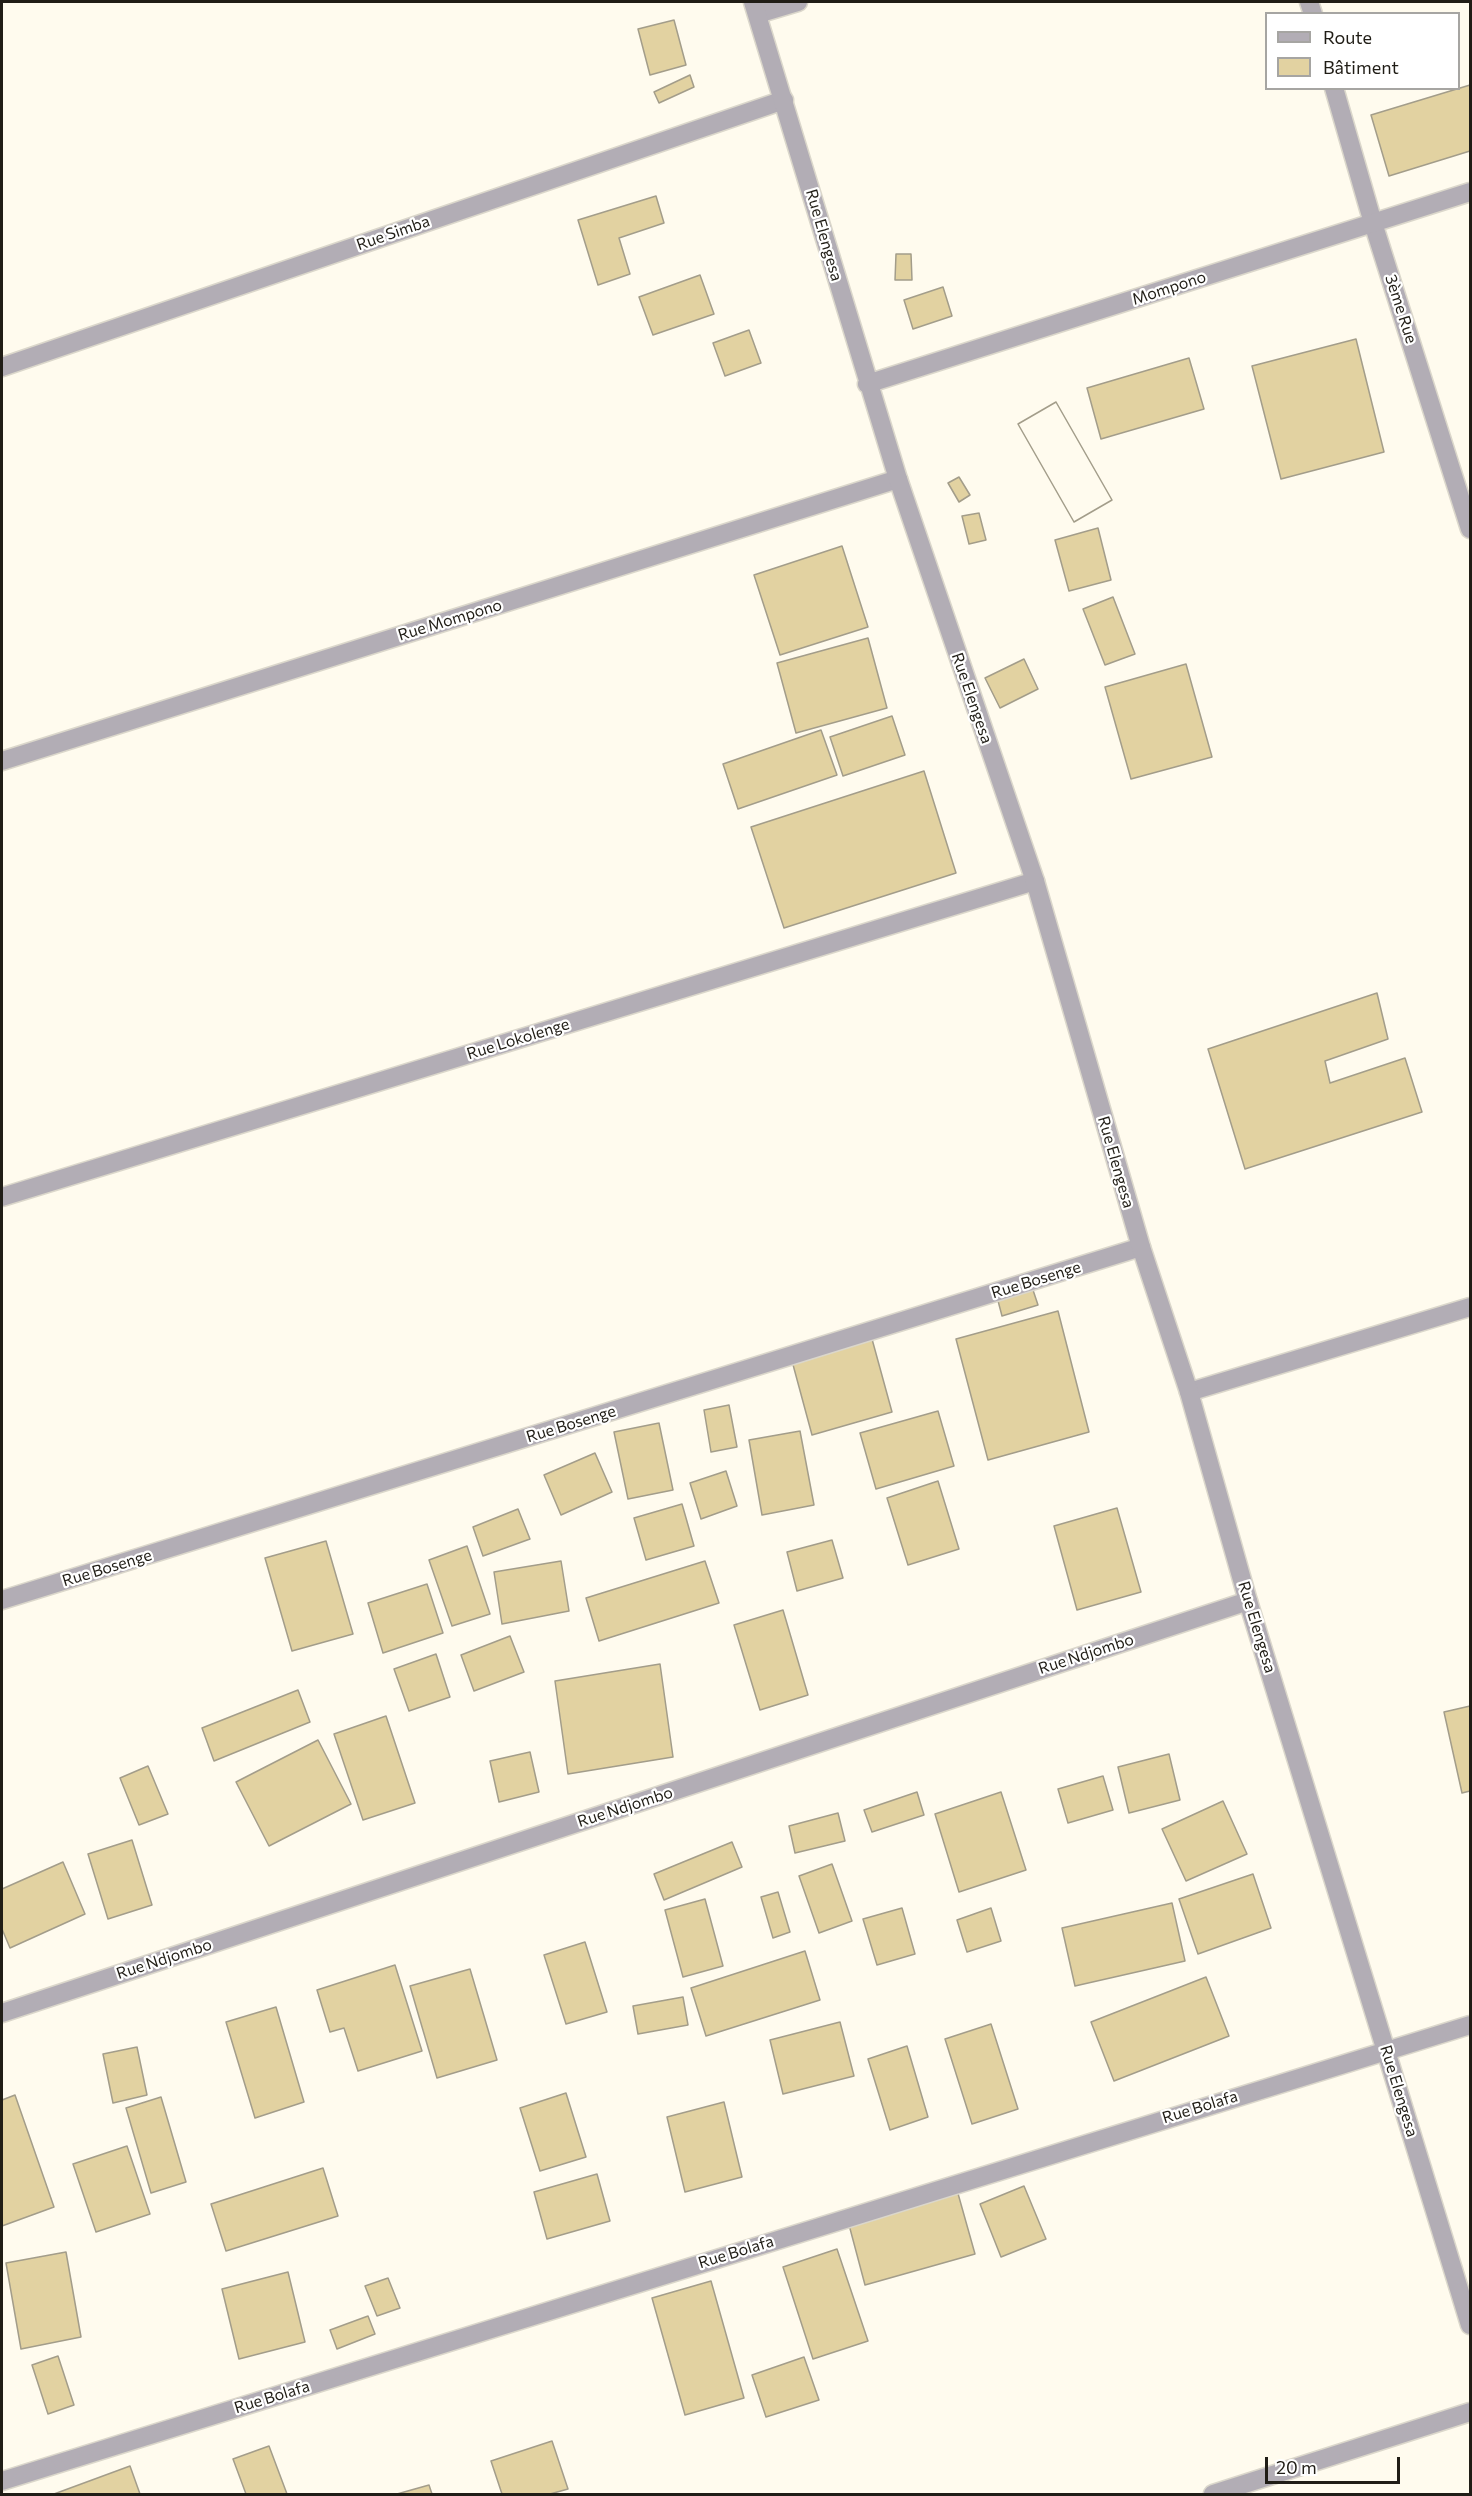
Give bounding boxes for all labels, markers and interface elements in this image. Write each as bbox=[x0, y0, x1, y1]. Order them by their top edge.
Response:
legend bbox=[1265, 12, 1460, 90]
text: Route bbox=[1323, 26, 1372, 48]
text: Bâtiment bbox=[1323, 56, 1399, 78]
street label: Rue Elengesa bbox=[802, 187, 846, 283]
street label: Rue Simba bbox=[354, 211, 432, 255]
street label: Mompono bbox=[1130, 267, 1208, 309]
street label: 3ème Rue bbox=[1381, 272, 1421, 346]
street label: Rue Mompono bbox=[396, 595, 504, 645]
street label: Rue Elengesa bbox=[947, 650, 997, 746]
street label: Rue Lokolenge bbox=[464, 1014, 572, 1064]
street label: Rue Elengesa bbox=[1094, 1114, 1138, 1210]
street label: Rue Bosenge bbox=[989, 1257, 1083, 1303]
street label: Rue Bosenge bbox=[524, 1401, 618, 1447]
street label: Rue Bosenge bbox=[60, 1545, 154, 1591]
street label: Rue Elengesa bbox=[1234, 1579, 1280, 1675]
street label: Rue Ndjombo bbox=[1036, 1630, 1136, 1678]
street label: Rue Ndjombo bbox=[575, 1783, 675, 1831]
street label: Rue Ndjombo bbox=[114, 1935, 214, 1983]
street label: Rue Elengesa bbox=[1376, 2043, 1422, 2139]
street label: Rue Bolafa bbox=[1160, 2086, 1240, 2128]
street label: Rue Bolafa bbox=[696, 2231, 776, 2273]
street label: Rue Bolafa bbox=[232, 2376, 312, 2418]
scale bar bbox=[1268, 2445, 1403, 2483]
text: 20 m bbox=[1276, 2456, 1317, 2478]

